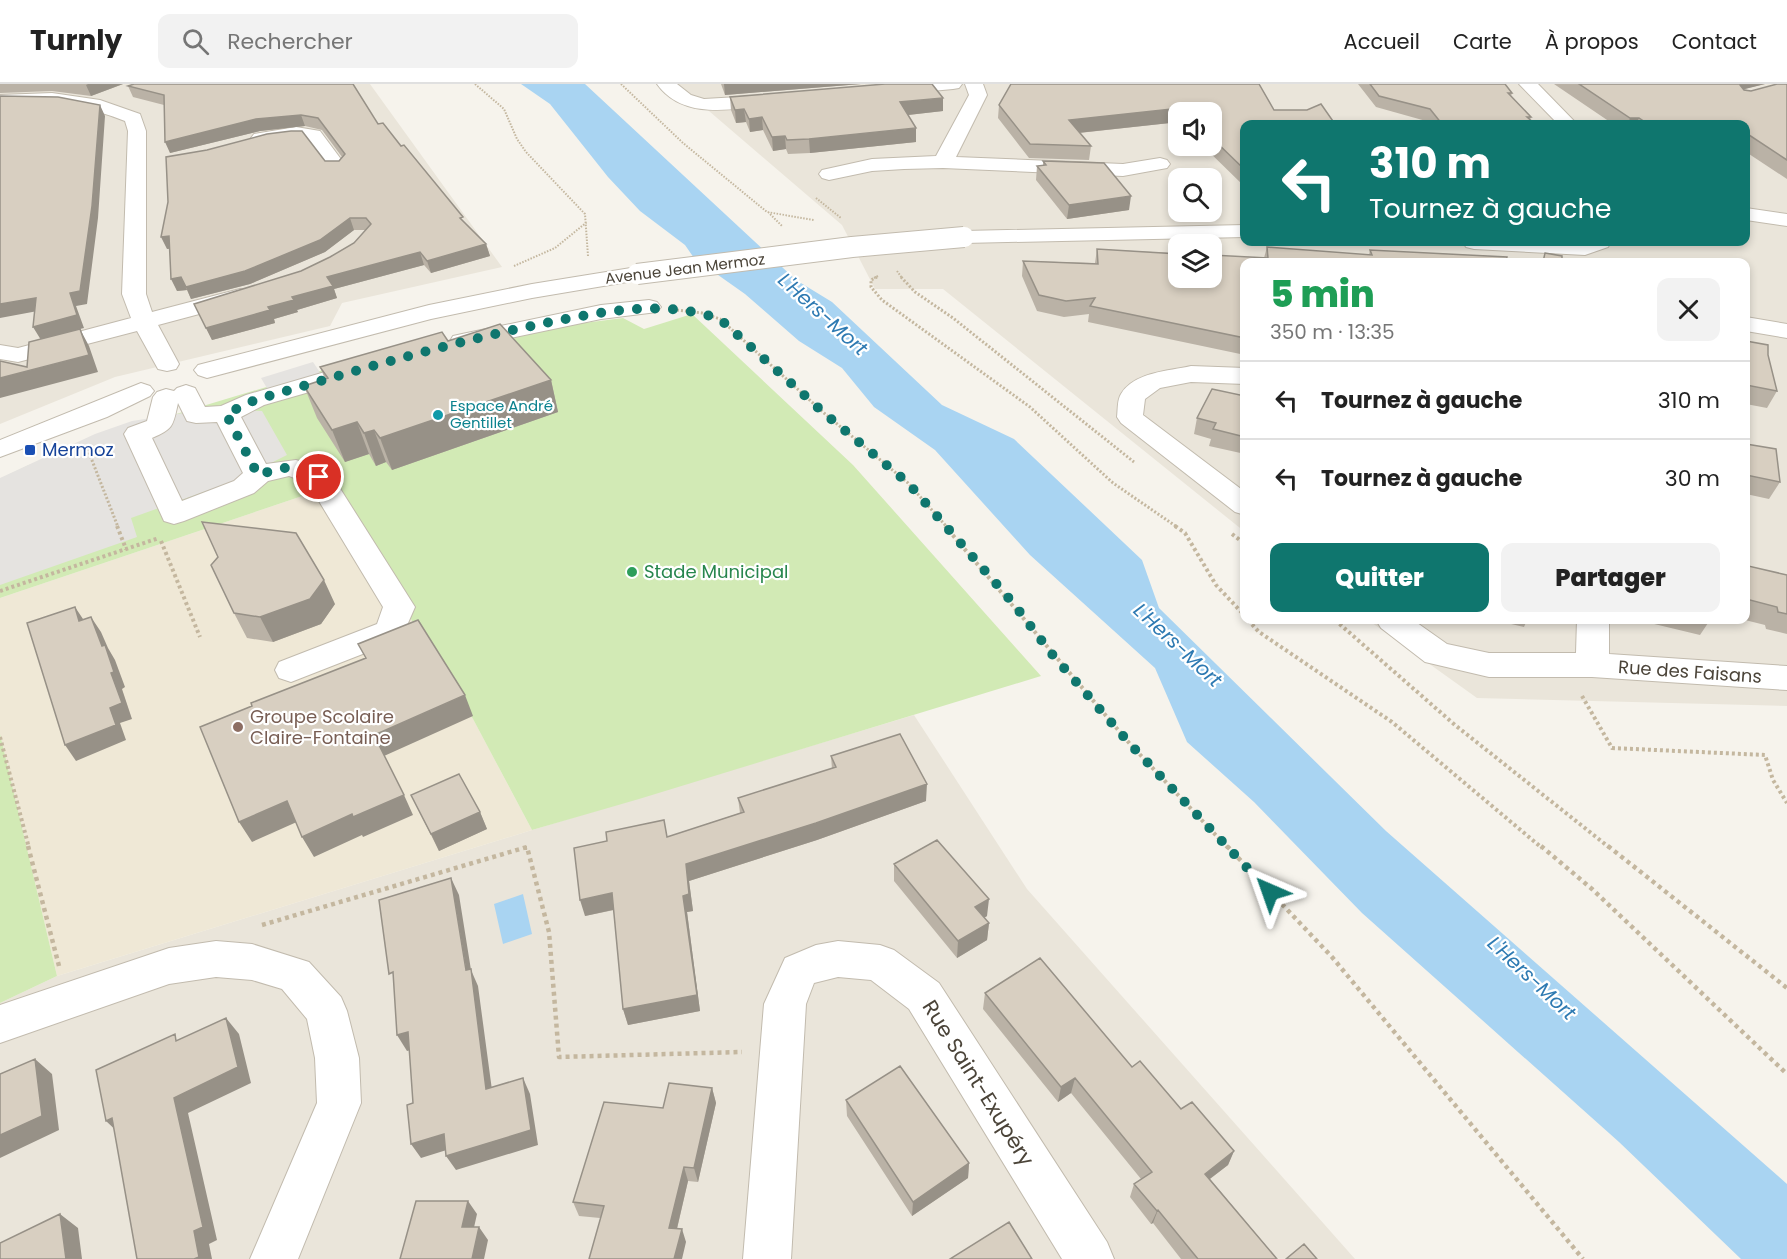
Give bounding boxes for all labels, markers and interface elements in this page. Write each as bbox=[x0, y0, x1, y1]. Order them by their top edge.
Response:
search box bbox=[158, 14, 578, 68]
text: Turnly bbox=[30, 21, 122, 60]
icon: search bbox=[179, 25, 212, 58]
text: Rechercher bbox=[227, 26, 353, 57]
text: Accueil bbox=[1343, 27, 1420, 56]
text: Carte bbox=[1453, 27, 1512, 56]
text: À propos bbox=[1545, 27, 1639, 56]
text: Contact bbox=[1672, 27, 1757, 56]
map controls bbox=[1168, 102, 1222, 288]
button: sound bbox=[1168, 102, 1222, 156]
text: 310 m bbox=[1369, 134, 1491, 193]
icon: left bbox=[1270, 144, 1348, 222]
button: search bbox=[1168, 168, 1222, 222]
text: Tournez à gauche bbox=[1369, 190, 1611, 227]
button: layers bbox=[1168, 234, 1222, 288]
street label: Avenue Jean Mermoz bbox=[604, 248, 766, 289]
water label: L'Hers-Mort bbox=[772, 266, 874, 362]
text: 5 min bbox=[1270, 269, 1375, 320]
button: close bbox=[1657, 278, 1720, 341]
text: 350 m · 13:35 bbox=[1270, 318, 1395, 346]
icon: left bbox=[1270, 384, 1303, 417]
text: Tournez à gauche bbox=[1321, 385, 1522, 416]
text: 310 m bbox=[1658, 385, 1720, 416]
place label: Espace André Gentillet bbox=[450, 395, 553, 433]
marker: Espace André Gentillet bbox=[431, 408, 445, 422]
place label: Mermoz bbox=[42, 437, 114, 462]
marker: Mermoz bbox=[23, 443, 37, 457]
pin bbox=[293, 451, 344, 502]
icon: arrive bbox=[302, 460, 335, 493]
icon: left bbox=[1270, 462, 1303, 495]
text: Tournez à gauche bbox=[1321, 463, 1522, 494]
text: 30 m bbox=[1665, 463, 1720, 494]
button: Quitter bbox=[1270, 543, 1489, 612]
button: Partager bbox=[1501, 543, 1720, 612]
place label: Stade Municipal bbox=[644, 559, 789, 584]
marker: Stade Municipal bbox=[625, 565, 639, 579]
water label: L'Hers-Mort bbox=[1128, 597, 1229, 694]
street label: Rue des Faisans bbox=[1617, 654, 1763, 689]
place label: Groupe Scolaire Claire-Fontaine bbox=[250, 704, 394, 750]
marker: Groupe Scolaire Claire-Fontaine bbox=[231, 720, 245, 734]
position arrow bbox=[1238, 860, 1302, 924]
water label: L'Hers-Mort bbox=[1482, 930, 1583, 1027]
street label: Rue Saint-Exupéry bbox=[916, 994, 1041, 1171]

